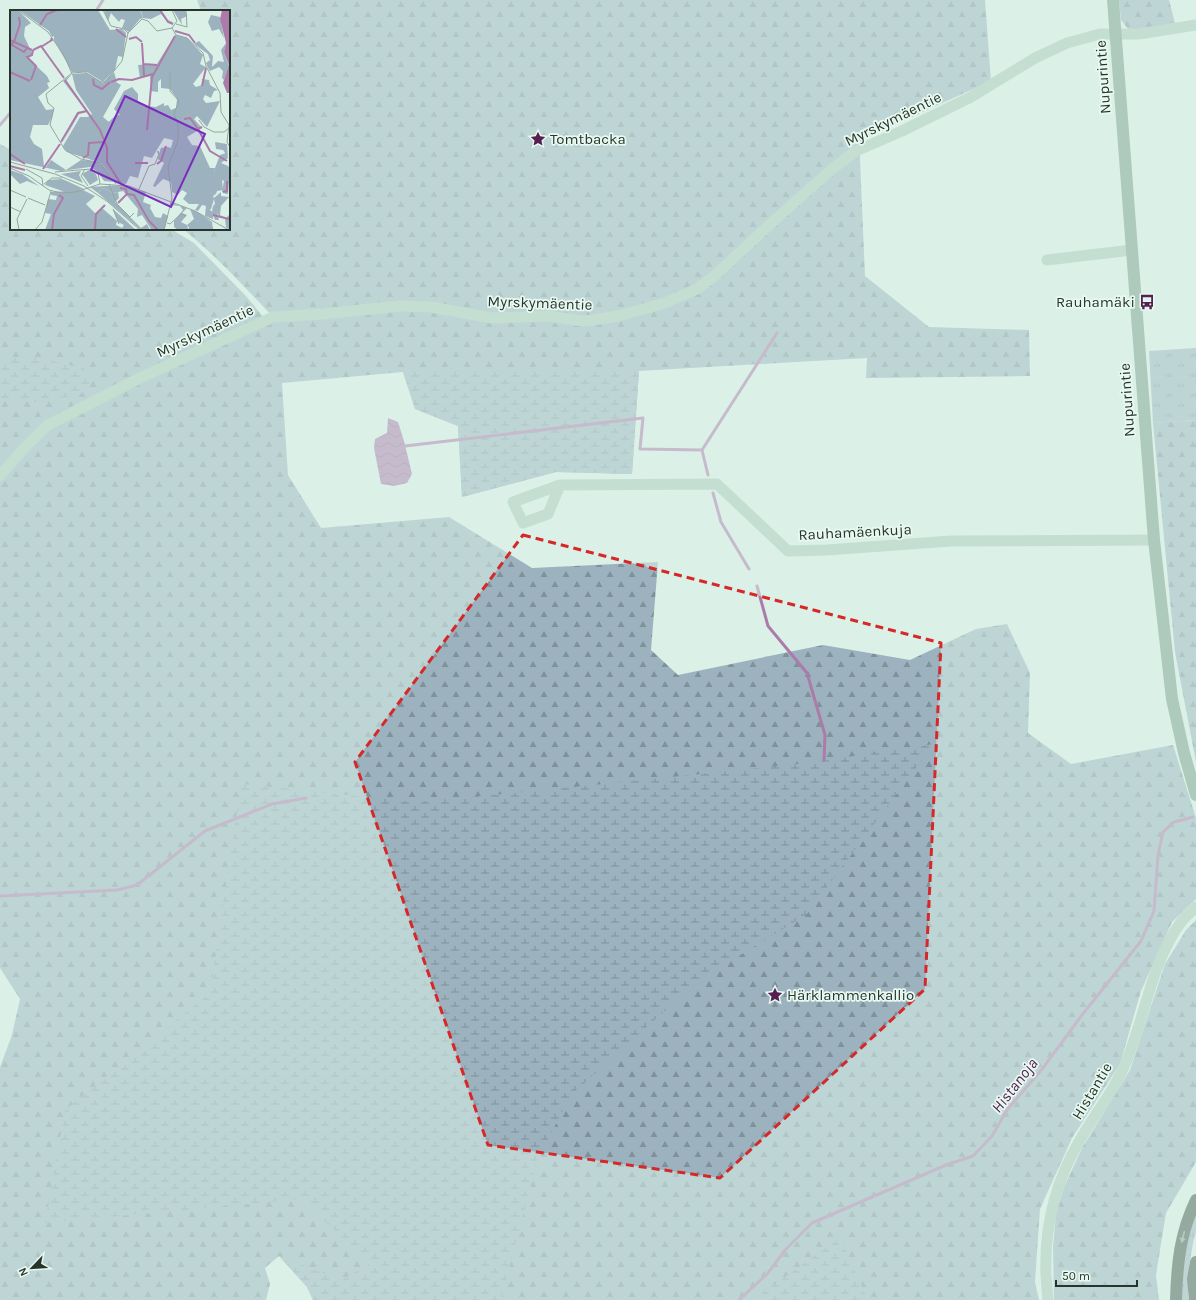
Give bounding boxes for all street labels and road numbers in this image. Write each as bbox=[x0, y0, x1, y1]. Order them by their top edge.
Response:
street label: Nupurintie bbox=[1091, 39, 1115, 115]
street label: Myrskymäentie bbox=[842, 88, 944, 150]
street label: Myrskymäentie bbox=[487, 292, 593, 314]
street label: Myrskymäentie bbox=[154, 301, 256, 361]
street label: Nupurintie bbox=[1115, 362, 1139, 438]
street label: Rauhamäenkuja bbox=[798, 520, 912, 544]
street label: Histantie bbox=[1068, 1059, 1116, 1123]

